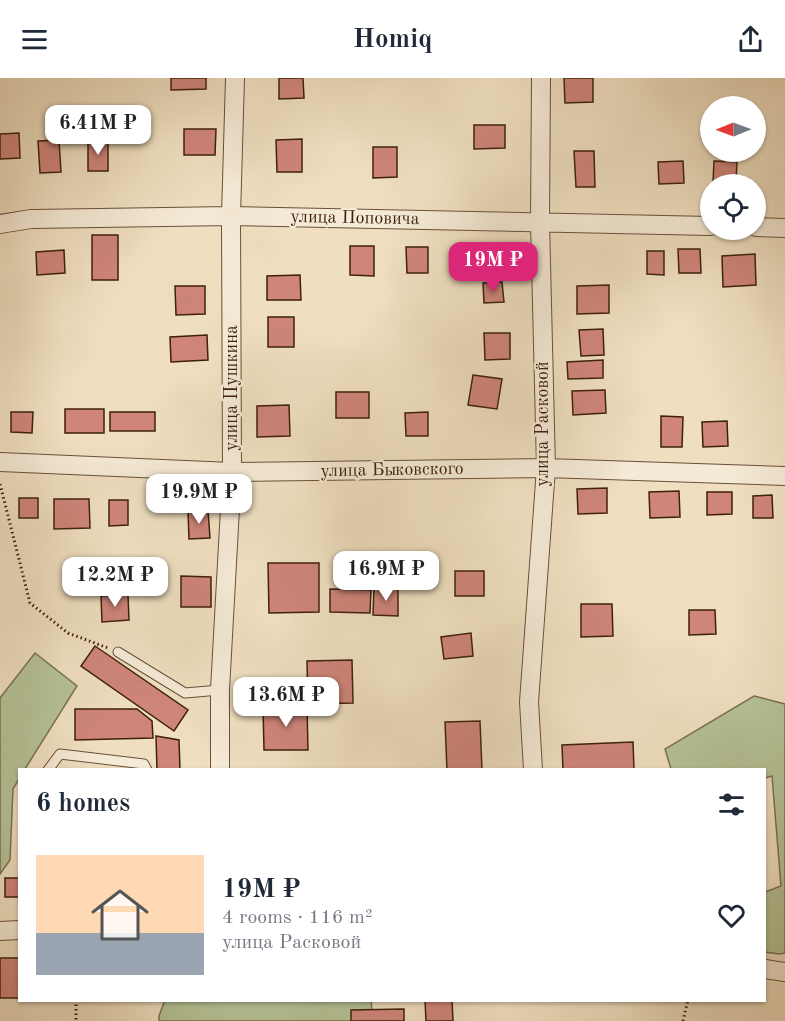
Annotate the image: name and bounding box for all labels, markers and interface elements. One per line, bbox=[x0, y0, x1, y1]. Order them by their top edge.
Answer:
icon: menu bbox=[18, 23, 51, 56]
icon: share bbox=[734, 23, 767, 56]
text: Homiq bbox=[353, 26, 432, 53]
north arrow bbox=[700, 96, 766, 162]
map controls bbox=[700, 96, 766, 240]
pin: 6.41M ₽ bbox=[43, 105, 153, 156]
text: 6.41M ₽ bbox=[59, 114, 137, 134]
button: locate bbox=[700, 174, 766, 240]
street label: улица Поповича bbox=[290, 208, 420, 228]
pin: 19M ₽ bbox=[451, 242, 535, 293]
text: 19M ₽ bbox=[463, 251, 523, 271]
street label: улица Пушкина bbox=[223, 325, 241, 451]
street label: улица Расковой bbox=[534, 361, 552, 487]
street label: улица Быковского bbox=[320, 460, 464, 480]
pin: 19.9M ₽ bbox=[144, 474, 254, 525]
text: 19.9M ₽ bbox=[160, 483, 238, 503]
pin: 16.9M ₽ bbox=[331, 551, 441, 602]
pin: 12.2M ₽ bbox=[60, 557, 170, 608]
text: 16.9M ₽ bbox=[347, 560, 425, 580]
text: 12.2M ₽ bbox=[76, 566, 154, 586]
pin: 13.6M ₽ bbox=[231, 677, 341, 728]
text: 13.6M ₽ bbox=[247, 686, 325, 706]
icon: filters bbox=[715, 788, 748, 821]
text: 6 homes bbox=[36, 791, 130, 817]
text: 19M ₽ bbox=[222, 877, 301, 903]
icon: home bbox=[84, 879, 156, 951]
icon: heart bbox=[715, 899, 748, 932]
text: 4 rooms · 116 m² bbox=[222, 908, 372, 928]
text: улица Расковой bbox=[222, 933, 361, 953]

